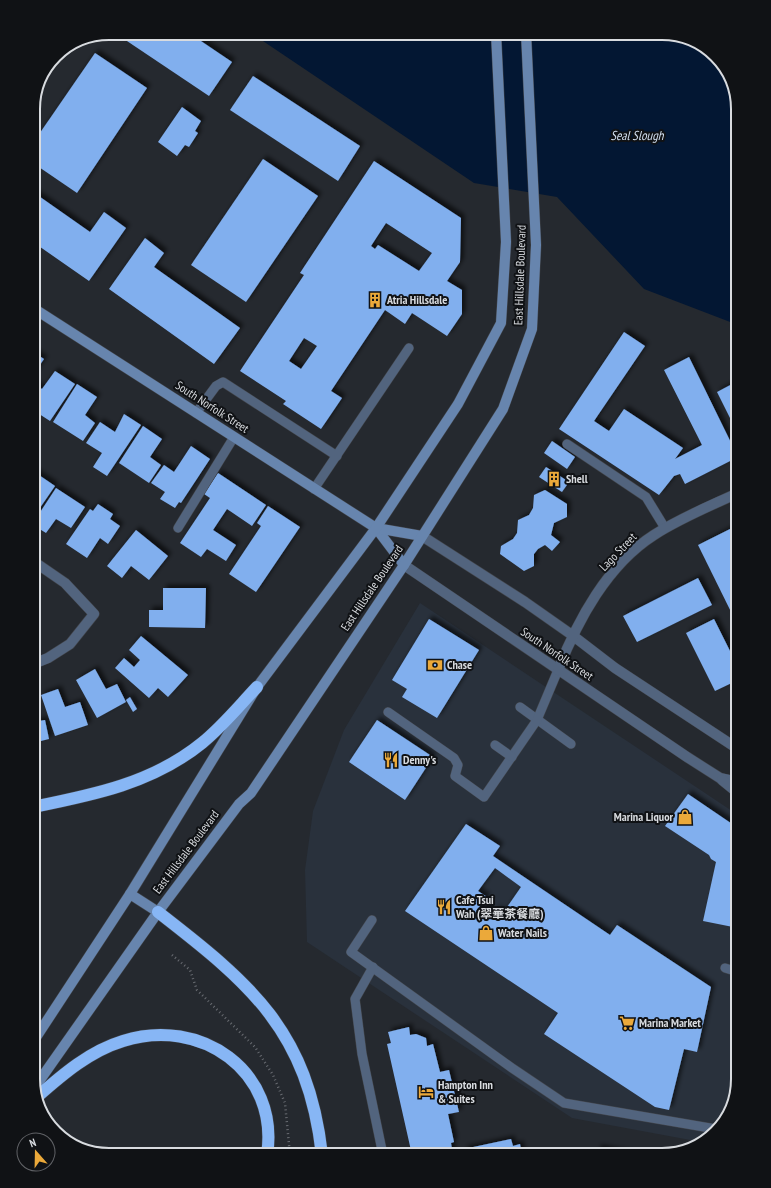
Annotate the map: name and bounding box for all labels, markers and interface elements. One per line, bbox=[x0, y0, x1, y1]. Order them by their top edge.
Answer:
water label: Seal Slough bbox=[610, 127, 665, 144]
street label: East Hillsdale Boulevard bbox=[510, 225, 529, 325]
building icon: Atria Hillsdale bbox=[366, 291, 384, 309]
place label: Atria Hillsdale bbox=[386, 292, 447, 307]
street label: South Norfolk Street bbox=[173, 377, 252, 436]
building icon: Shell bbox=[545, 470, 563, 488]
place label: Shell bbox=[566, 471, 588, 486]
street label: Lago Street bbox=[596, 529, 640, 574]
street label: East Hillsdale Boulevard bbox=[337, 542, 406, 634]
street label: South Norfolk Street bbox=[518, 624, 597, 684]
bank icon: Chase bbox=[426, 656, 444, 674]
place label: Chase bbox=[447, 657, 472, 672]
restaurant icon: Denny's bbox=[382, 751, 400, 769]
place label: Denny's bbox=[403, 752, 436, 767]
street label: East Hillsdale Boulevard bbox=[149, 807, 222, 896]
shop icon: Marina Liquor bbox=[676, 808, 694, 826]
place label: Marina Liquor bbox=[614, 809, 673, 824]
place label: Cafe Tsui Wah (翠華茶餐廳) bbox=[455, 892, 544, 921]
restaurant icon: Cafe Tsui Wah (翠華茶餐廳) bbox=[435, 898, 453, 916]
shop icon: Water Nails bbox=[477, 924, 495, 942]
place label: Water Nails bbox=[497, 925, 547, 940]
supermarket icon: Marina Market bbox=[618, 1014, 636, 1032]
place label: Marina Market bbox=[639, 1015, 701, 1030]
place label: Hampton Inn & Suites bbox=[438, 1077, 493, 1106]
hotel icon: Hampton Inn & Suites bbox=[417, 1083, 435, 1101]
north arrow bbox=[16, 1132, 56, 1172]
text: N bbox=[27, 1135, 38, 1150]

